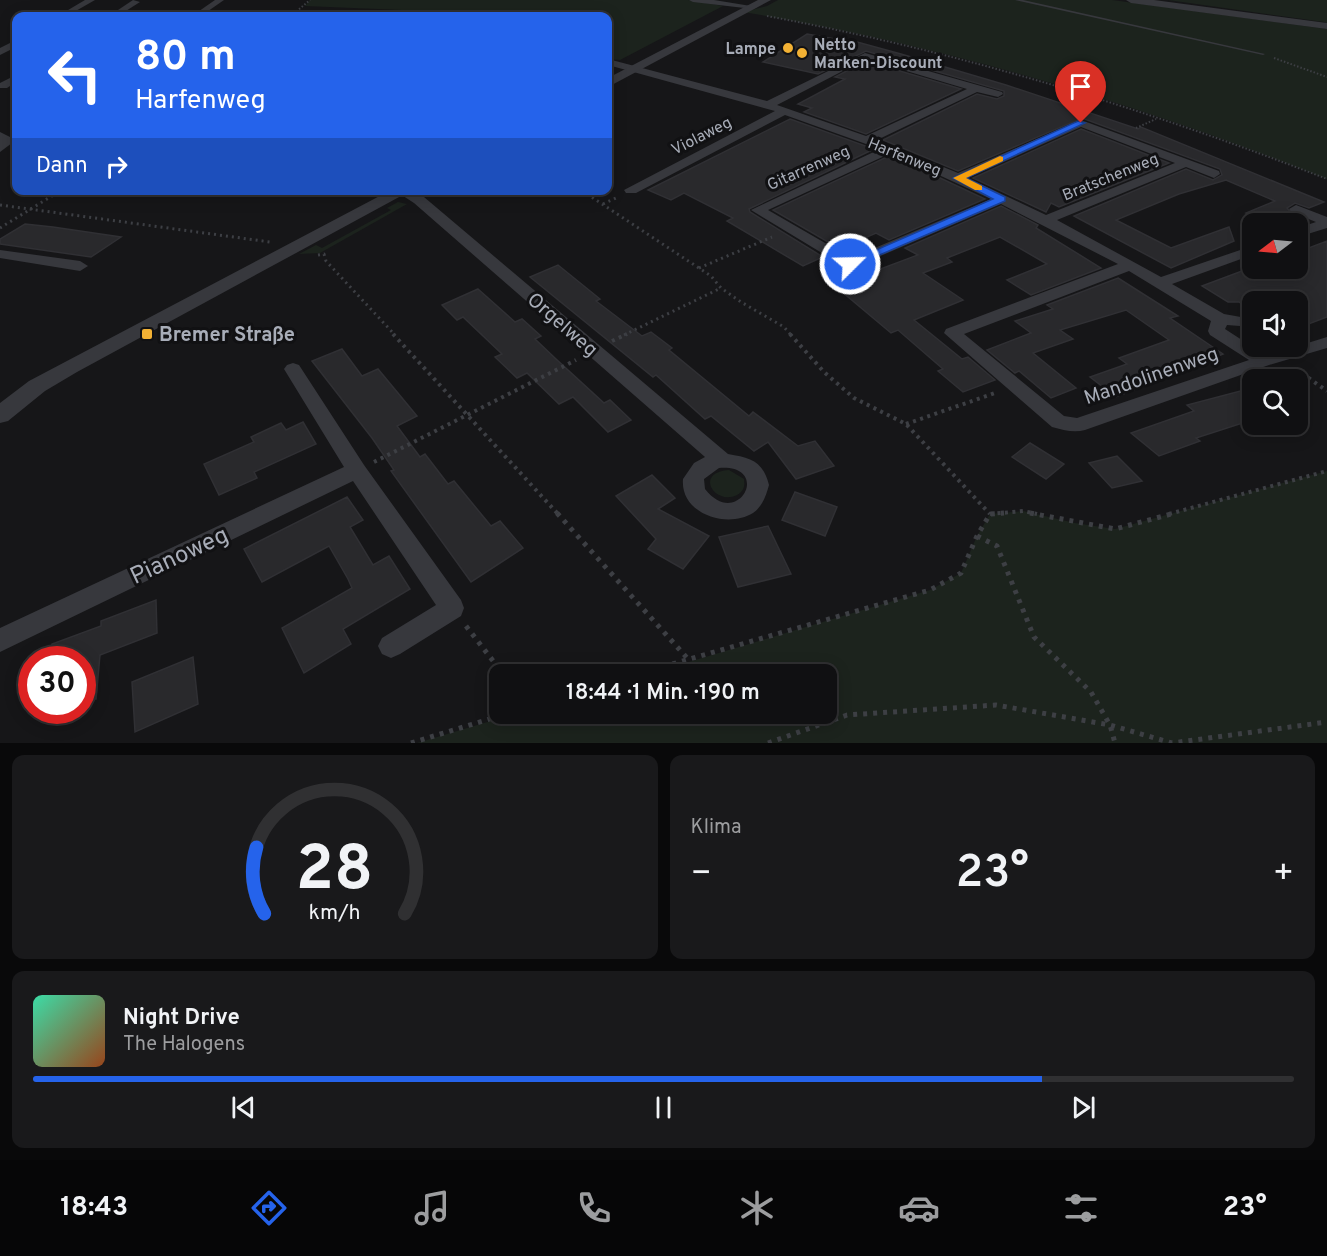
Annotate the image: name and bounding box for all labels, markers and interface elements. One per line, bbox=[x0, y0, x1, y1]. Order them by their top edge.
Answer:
text: 80 m bbox=[135, 32, 236, 85]
icon: left bbox=[36, 36, 114, 114]
place label: Netto Marken-Discount bbox=[814, 36, 942, 74]
place label: Lampe bbox=[726, 40, 776, 60]
marker: Lampe bbox=[781, 41, 795, 55]
marker: Netto Marken-Discount bbox=[795, 46, 809, 60]
pin bbox=[1055, 61, 1106, 123]
icon: arrive bbox=[1064, 70, 1097, 103]
text: Harfenweg bbox=[135, 84, 266, 118]
street label: Violaweg bbox=[668, 113, 735, 160]
street label: Harfenweg bbox=[865, 134, 944, 182]
street label: Gitarrenweg bbox=[764, 142, 853, 196]
street label: Bratschenweg bbox=[1060, 149, 1162, 206]
icon: right bbox=[100, 150, 133, 183]
text: Dann bbox=[36, 153, 88, 180]
north arrow bbox=[1242, 213, 1308, 279]
map controls bbox=[1242, 213, 1308, 435]
position arrow bbox=[818, 232, 882, 296]
street label: Orgelweg bbox=[521, 288, 603, 363]
button: sound bbox=[1242, 291, 1308, 357]
place label: Bremer Straße bbox=[159, 323, 295, 349]
marker: Bremer Straße bbox=[140, 327, 154, 341]
street label: Mandolinenweg bbox=[1081, 342, 1222, 412]
button: search bbox=[1242, 369, 1308, 435]
street label: Pianoweg bbox=[126, 521, 234, 593]
speed limit sign: 30 bbox=[18, 646, 96, 724]
text: 18:44 · 1 Min. · 190 m bbox=[566, 680, 760, 707]
text: Klima bbox=[691, 815, 742, 841]
text: 28 bbox=[296, 833, 373, 912]
text: 23° bbox=[956, 846, 1029, 903]
text: − bbox=[691, 854, 712, 896]
text: + bbox=[1273, 854, 1294, 896]
text: km/h bbox=[309, 900, 361, 927]
text: Night Drive bbox=[123, 1005, 240, 1032]
text: The Halogens bbox=[123, 1032, 245, 1058]
icon: previous bbox=[227, 1091, 260, 1124]
icon: pause bbox=[647, 1091, 680, 1124]
icon: next bbox=[1067, 1091, 1100, 1124]
icon: directions bbox=[248, 1187, 290, 1229]
icon: music bbox=[411, 1187, 453, 1229]
icon: phone bbox=[573, 1187, 615, 1229]
icon: climate bbox=[736, 1187, 778, 1229]
icon: car bbox=[898, 1187, 940, 1229]
icon: filters bbox=[1060, 1187, 1102, 1229]
text: 18:43 bbox=[60, 1191, 128, 1225]
text: 23° bbox=[1223, 1191, 1267, 1225]

